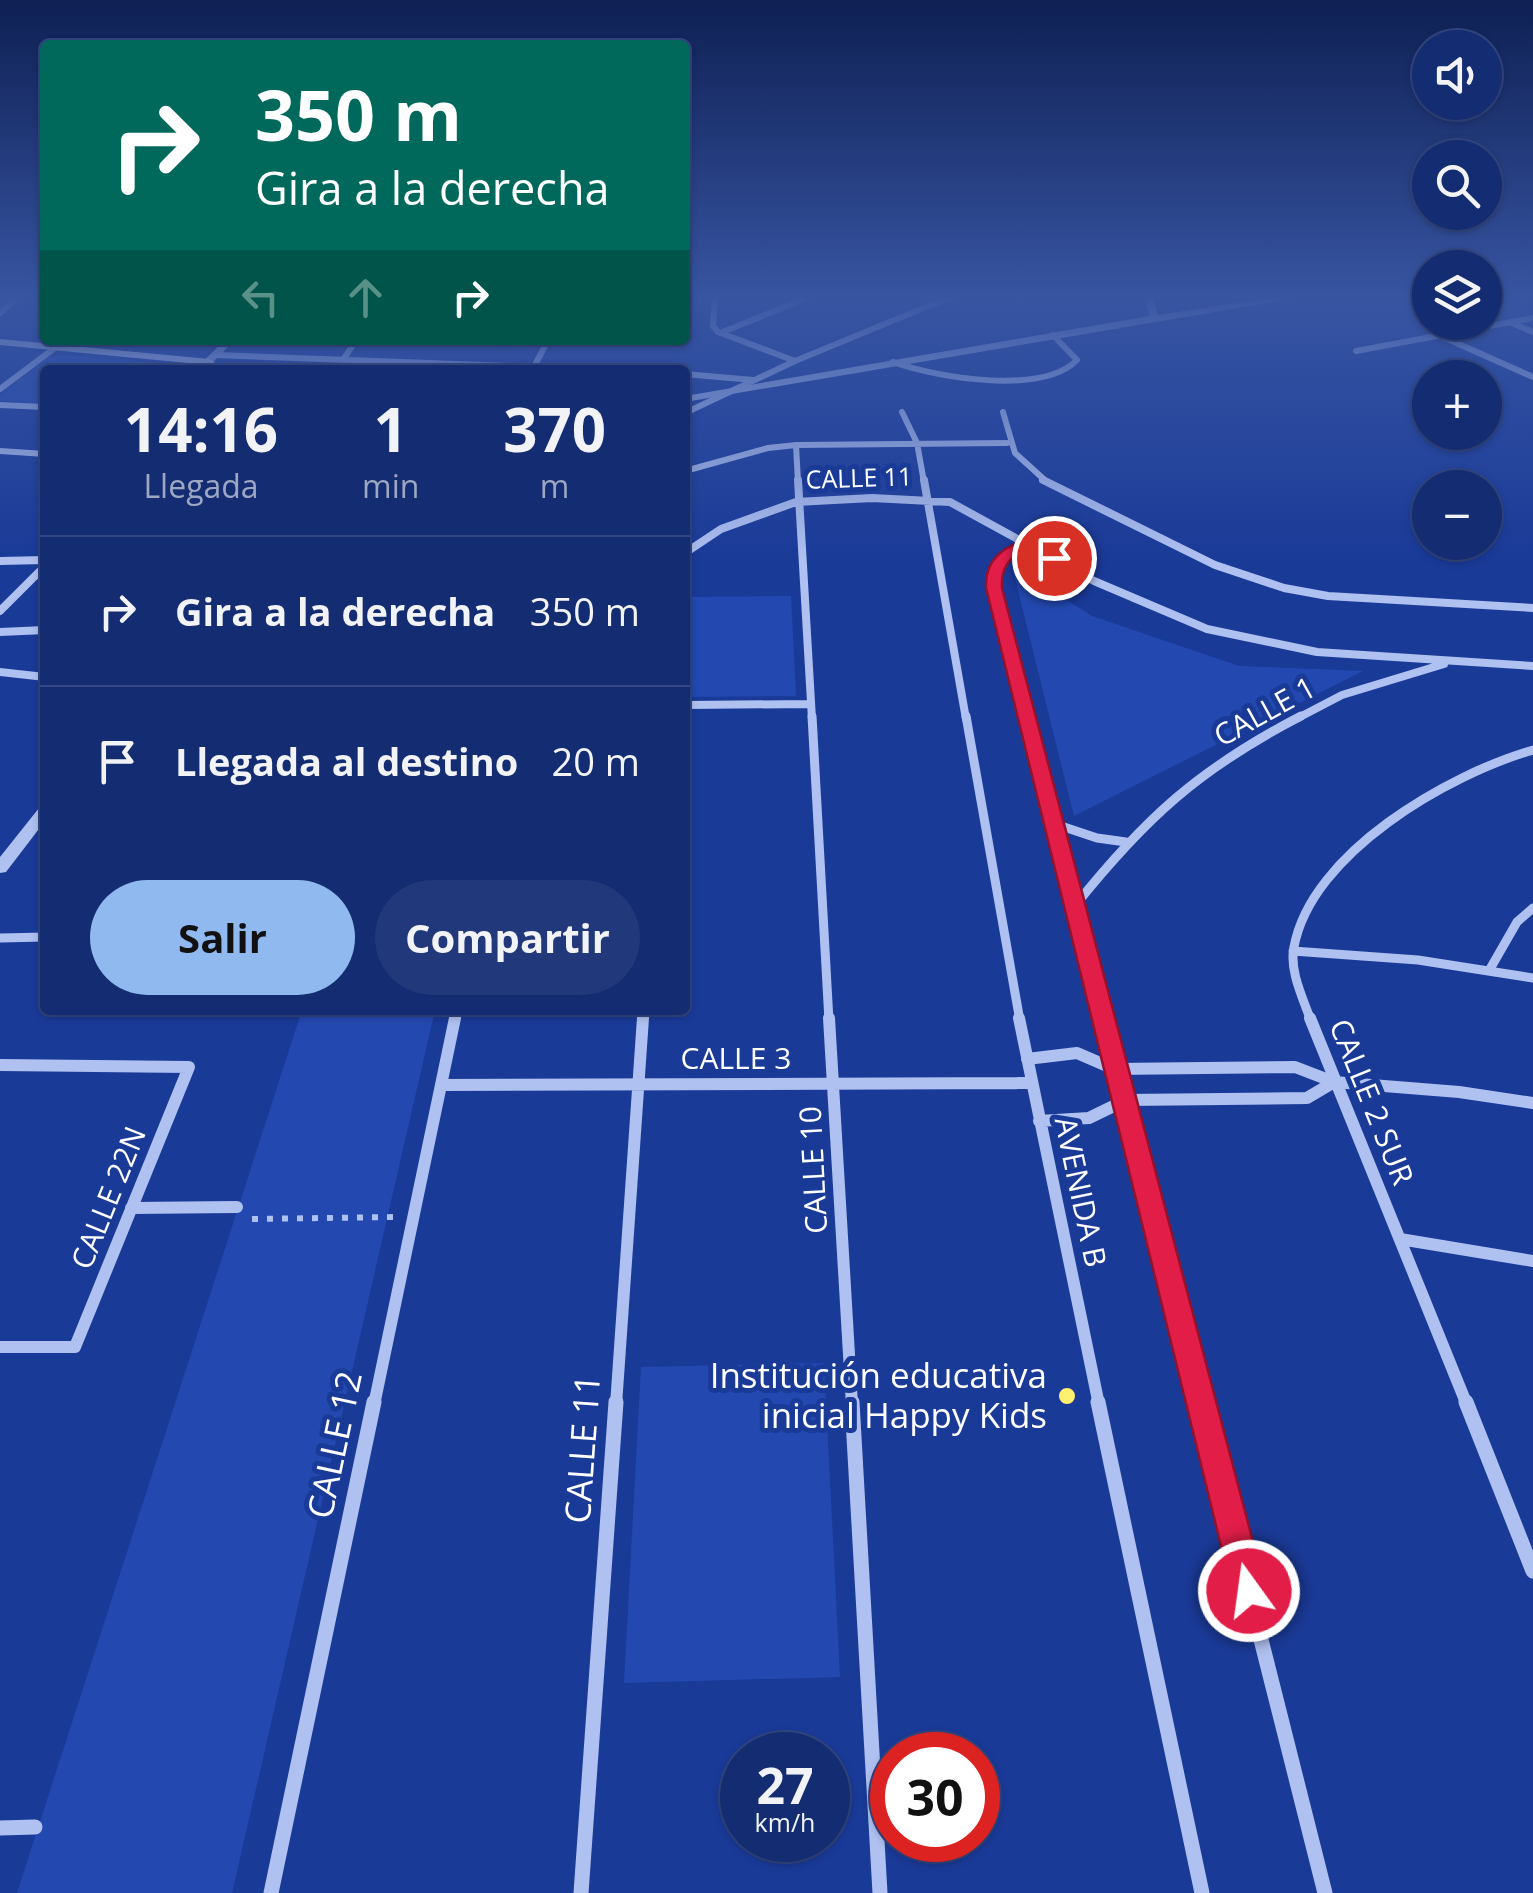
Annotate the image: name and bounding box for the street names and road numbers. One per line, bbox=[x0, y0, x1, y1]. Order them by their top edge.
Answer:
street label: CALLE 11 bbox=[805, 458, 913, 496]
street label: CALLE 1 bbox=[1206, 666, 1323, 755]
street label: CALLE 2 SUR bbox=[1321, 1012, 1424, 1191]
street label: CALLE 3 bbox=[681, 1037, 791, 1078]
street label: CALLE 10 bbox=[789, 1105, 836, 1235]
street label: AVENIDA B bbox=[1046, 1113, 1117, 1270]
street label: CALLE 22N bbox=[60, 1120, 155, 1275]
street label: CALLE 12 bbox=[295, 1367, 372, 1523]
street label: CALLE 11 bbox=[553, 1373, 610, 1525]

